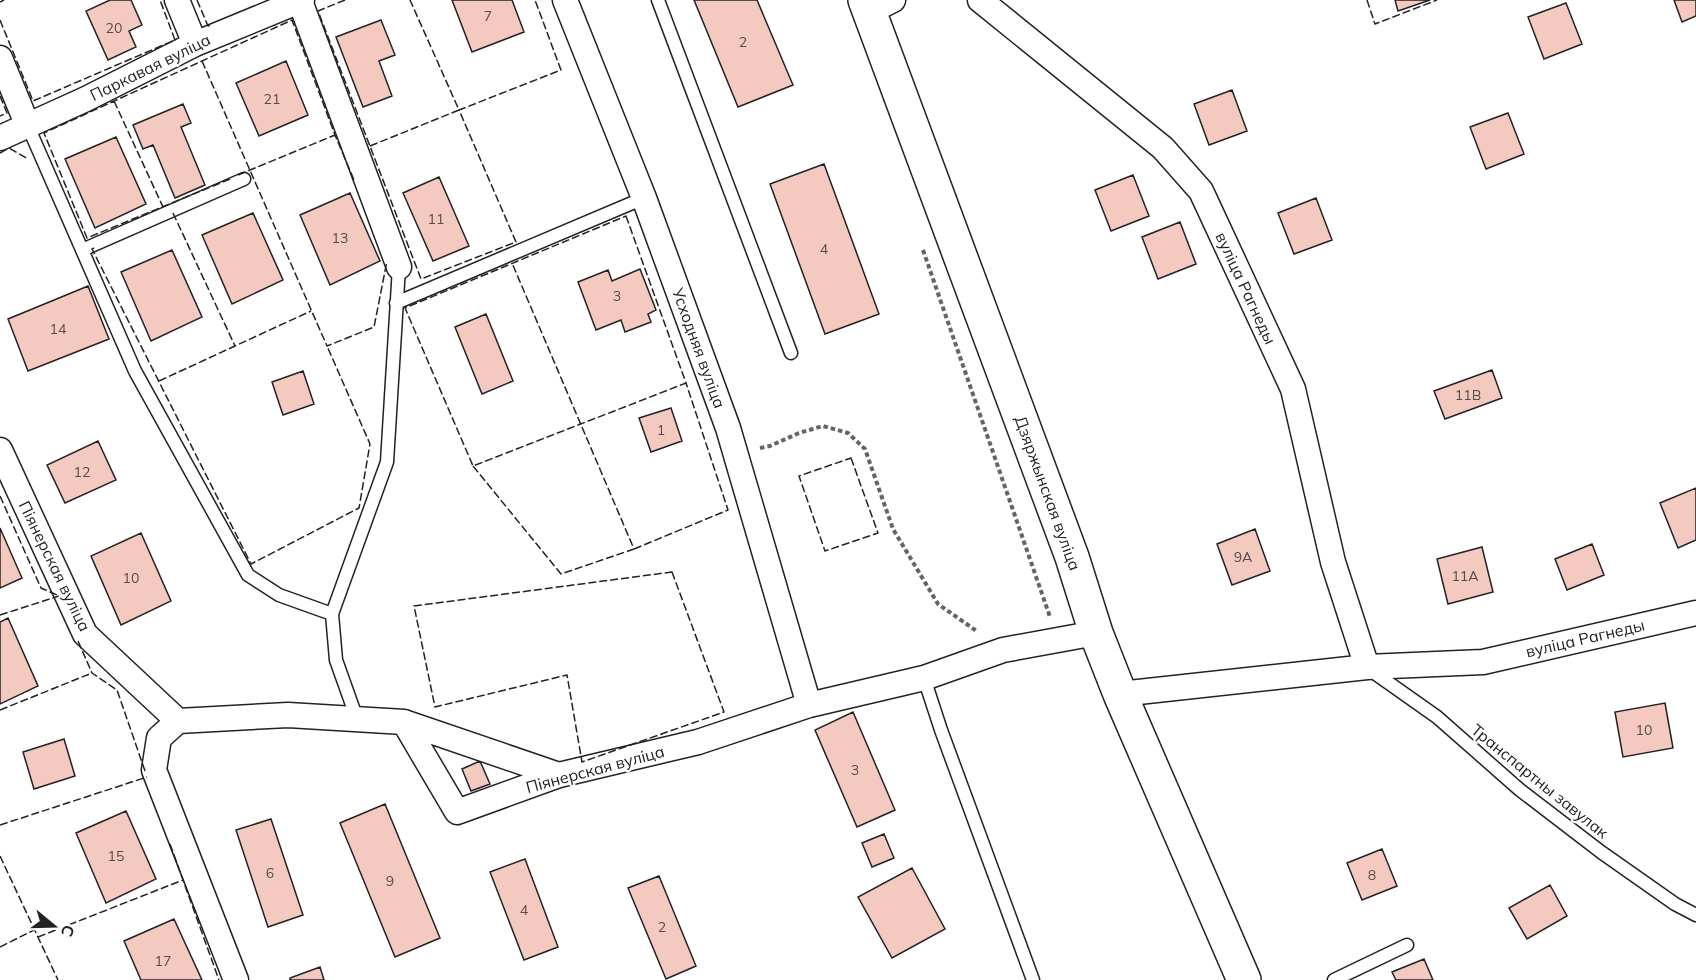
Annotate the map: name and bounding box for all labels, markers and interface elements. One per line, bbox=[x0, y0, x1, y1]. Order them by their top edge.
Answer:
house number: 7 bbox=[484, 7, 492, 25]
house number: 20 bbox=[106, 19, 122, 37]
street label: Паркавая вуліца bbox=[86, 29, 214, 105]
house number: 2 bbox=[739, 33, 747, 51]
house number: 21 bbox=[264, 90, 280, 108]
house number: 11 bbox=[428, 210, 444, 228]
house number: 13 bbox=[332, 229, 348, 247]
street label: вуліца Рагнеды bbox=[1211, 229, 1281, 347]
house number: 4 bbox=[820, 240, 829, 258]
street label: Усходняя вуліца bbox=[668, 284, 730, 411]
house number: 3 bbox=[613, 287, 621, 305]
house number: 14 bbox=[50, 320, 67, 338]
house number: 11В bbox=[1455, 386, 1481, 404]
street label: Дзяржынская вуліца bbox=[1011, 413, 1085, 573]
house number: 1 bbox=[657, 421, 665, 439]
house number: 12 bbox=[74, 463, 90, 481]
street label: Піянерская вуліца bbox=[15, 498, 95, 634]
house number: 9А bbox=[1234, 548, 1253, 566]
house number: 11А bbox=[1451, 567, 1479, 585]
house number: 10 bbox=[123, 569, 139, 587]
street label: вуліца Рагнеды bbox=[1524, 615, 1646, 661]
street label: Транспартны завулак bbox=[1468, 720, 1613, 843]
house number: 10 bbox=[1636, 721, 1652, 739]
street label: Піянерская вуліца bbox=[524, 741, 666, 797]
house number: 3 bbox=[851, 761, 859, 779]
house number: 15 bbox=[108, 847, 124, 865]
house number: 6 bbox=[266, 864, 274, 882]
house number: 8 bbox=[1368, 866, 1376, 884]
house number: 9 bbox=[386, 872, 394, 890]
north arrow bbox=[24, 896, 84, 956]
house number: 4 bbox=[520, 901, 529, 919]
house number: 2 bbox=[658, 918, 666, 936]
text: С bbox=[57, 922, 79, 939]
house number: 17 bbox=[155, 952, 171, 970]

